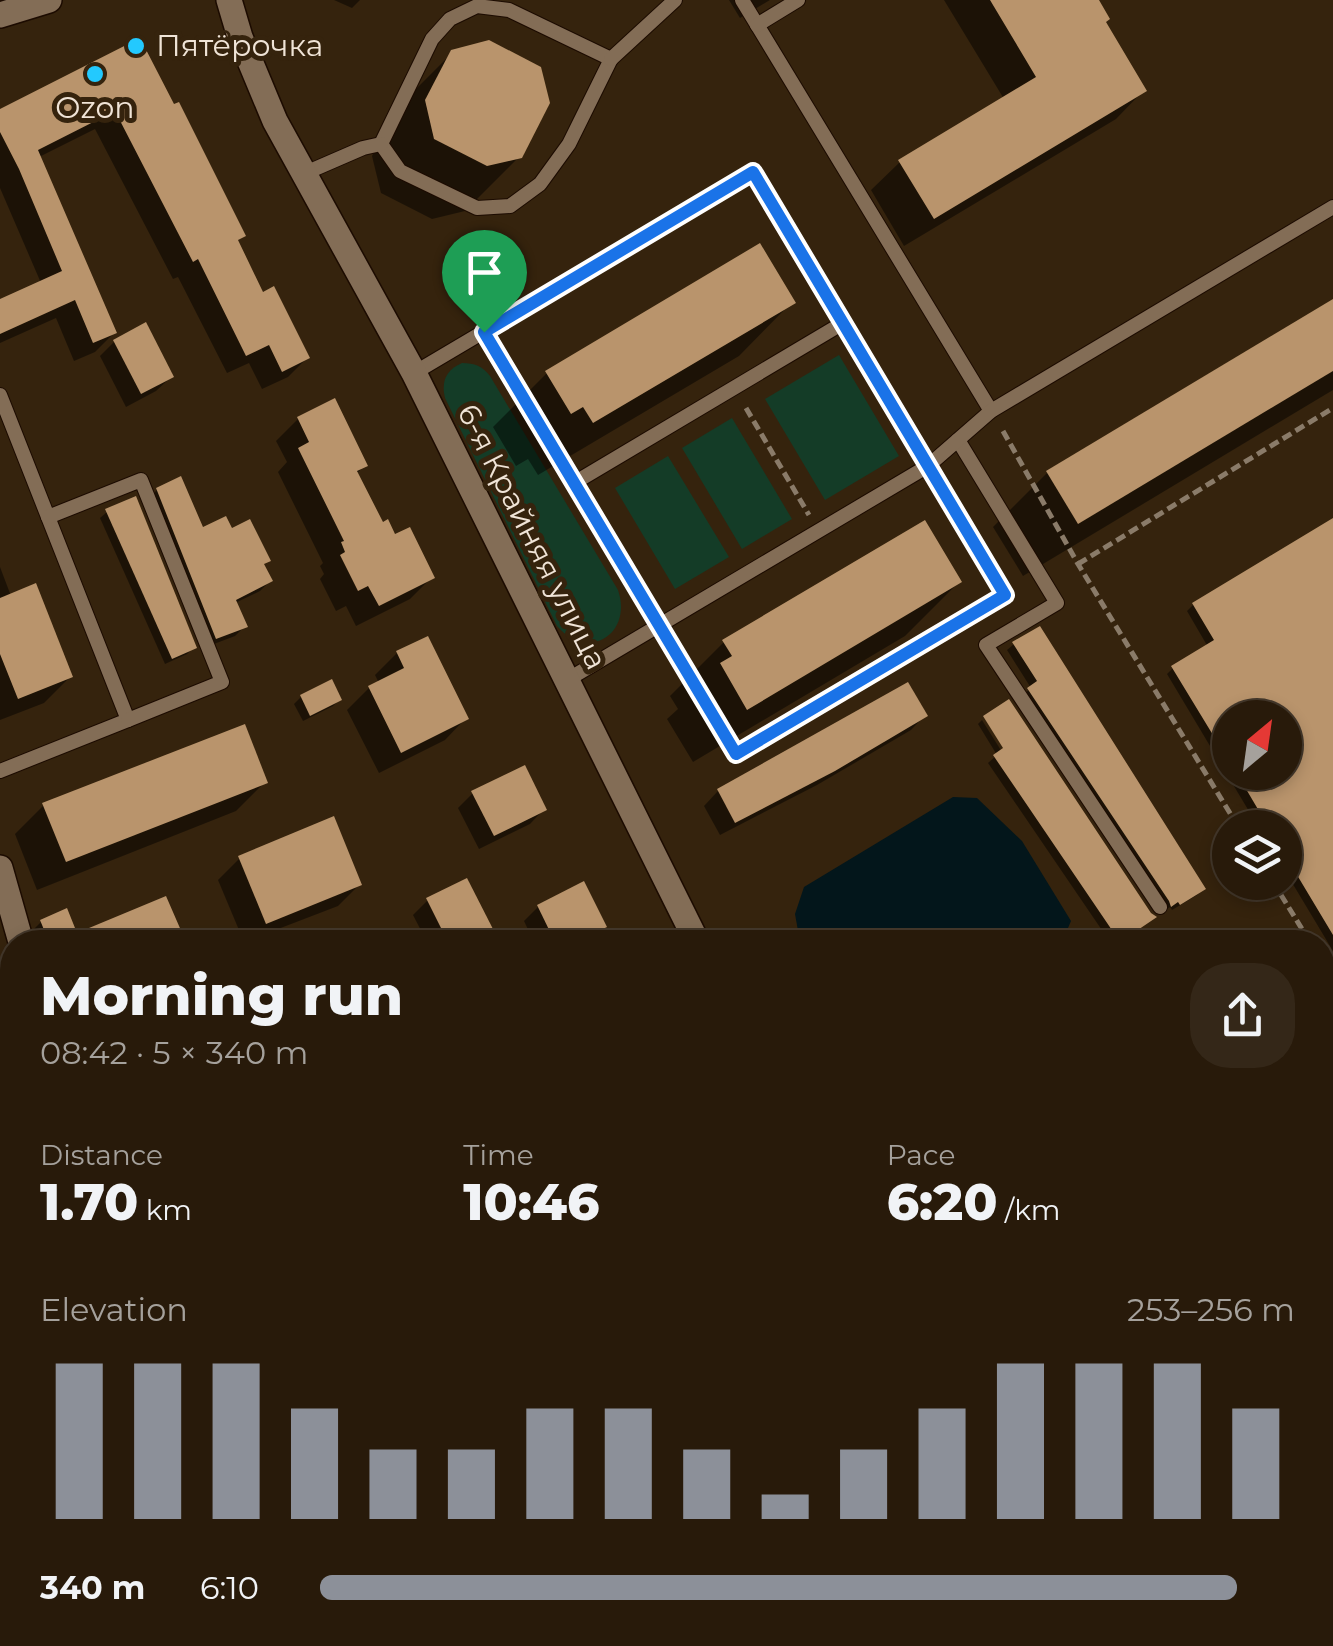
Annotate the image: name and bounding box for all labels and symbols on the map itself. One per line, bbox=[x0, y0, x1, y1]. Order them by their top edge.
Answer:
place label: Пятёрочка bbox=[156, 27, 323, 64]
marker: Пятёрочка bbox=[125, 35, 147, 57]
marker: Ozon bbox=[84, 63, 106, 85]
place label: Ozon bbox=[55, 89, 135, 126]
pin bbox=[442, 230, 527, 333]
street label: 6-я Крайняя улица bbox=[450, 398, 615, 676]
north arrow bbox=[1212, 700, 1302, 790]

